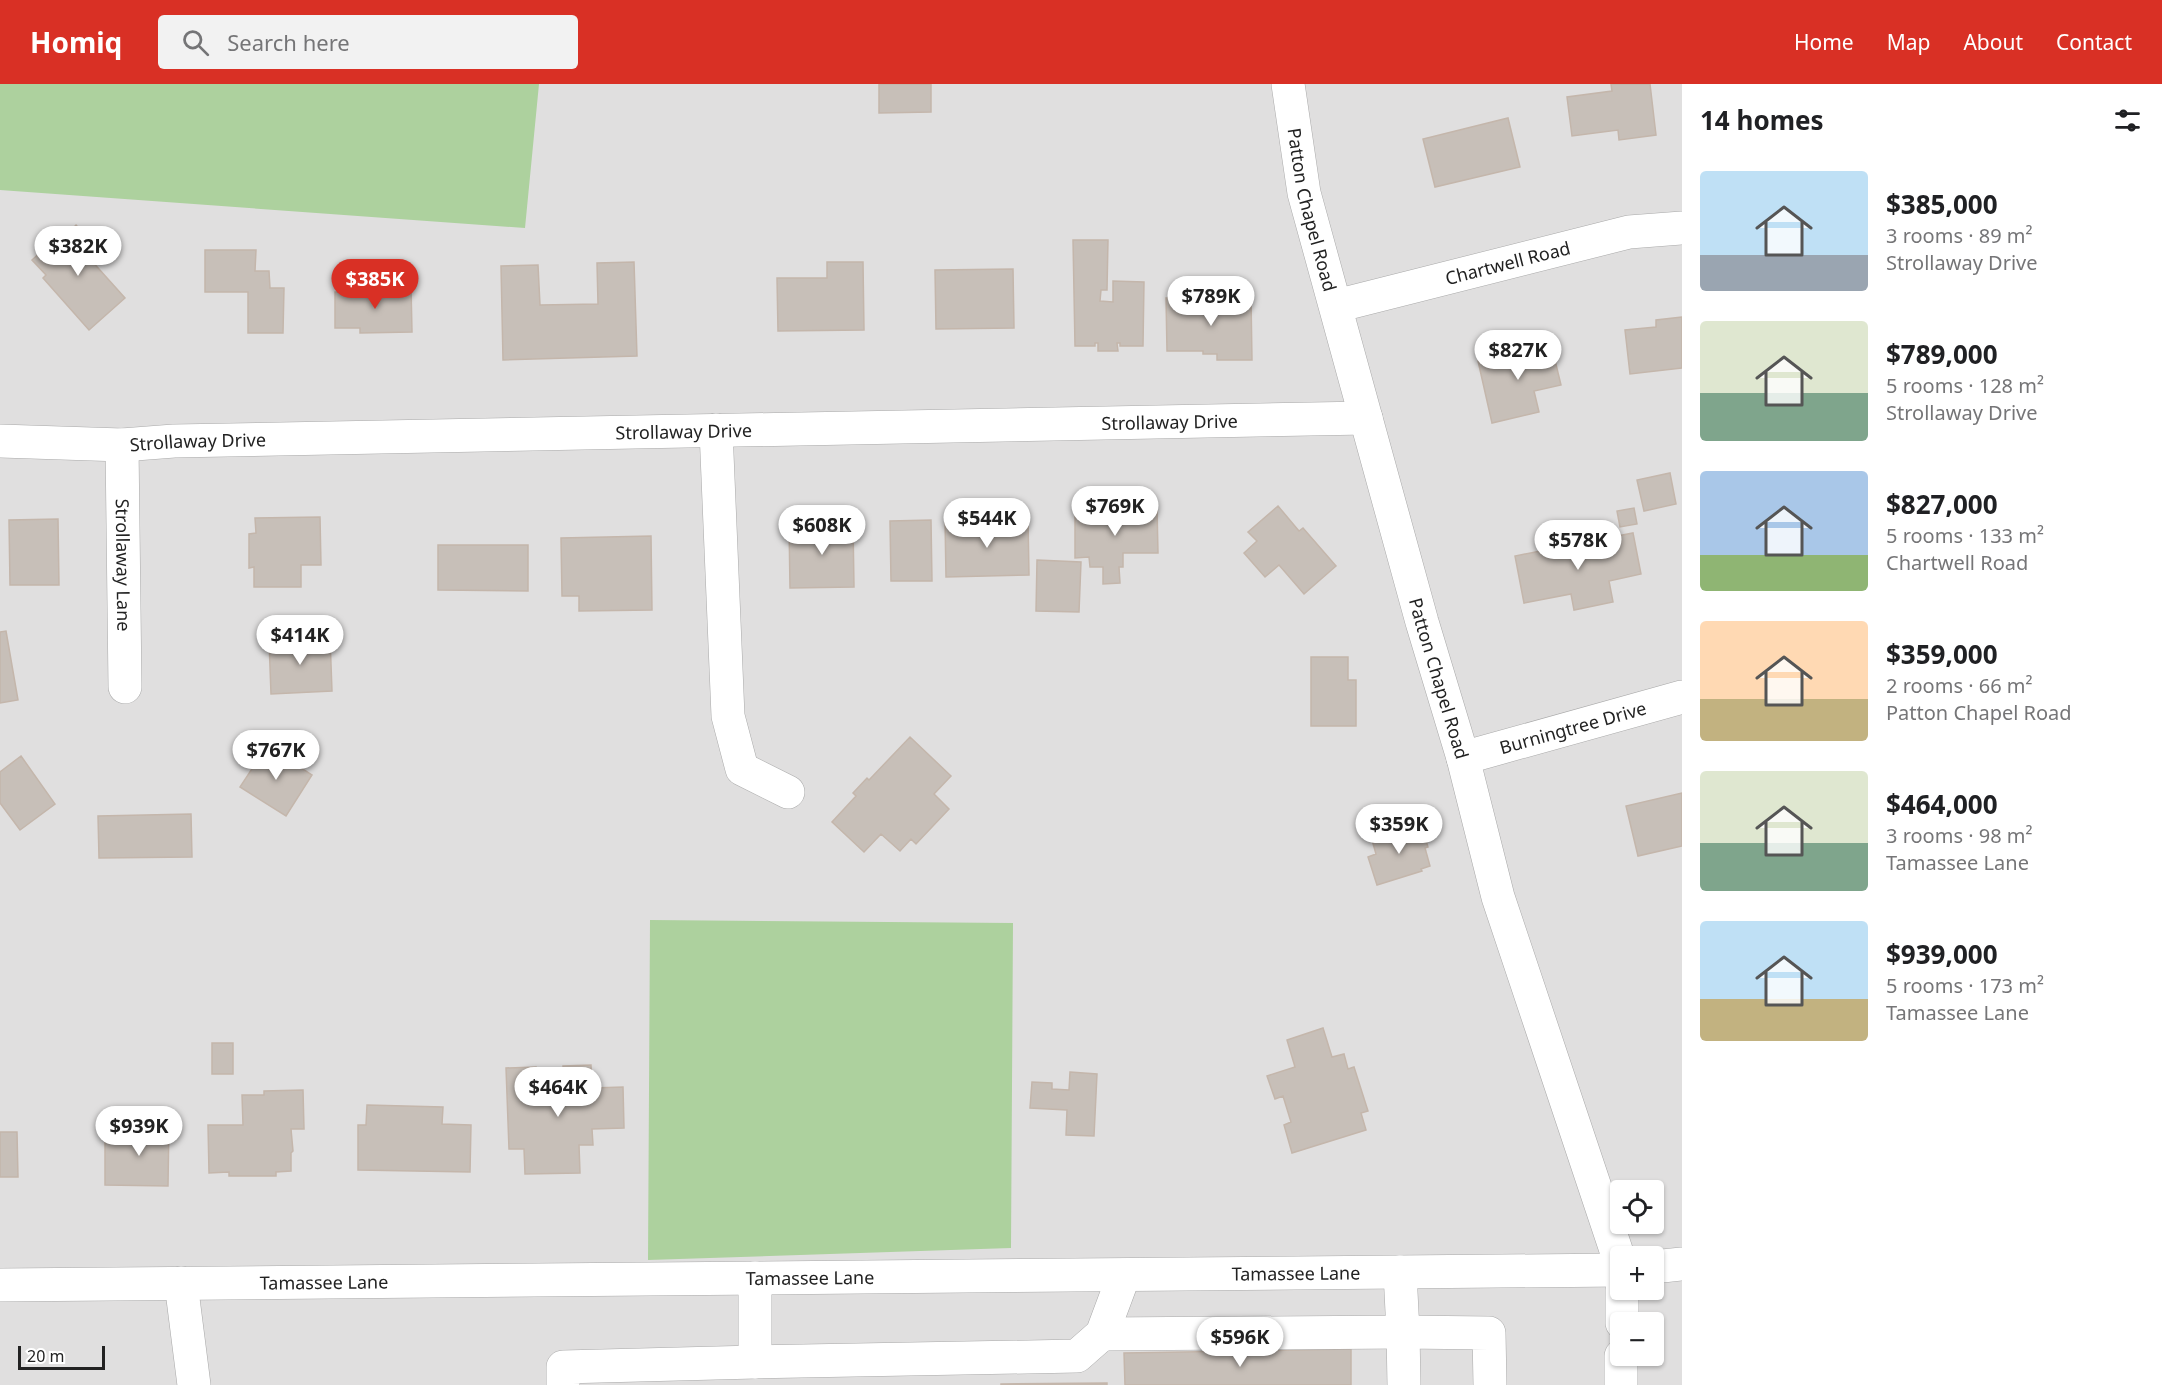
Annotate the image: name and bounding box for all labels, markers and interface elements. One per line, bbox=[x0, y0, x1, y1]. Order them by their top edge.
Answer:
search box bbox=[158, 15, 578, 69]
text: Homiq bbox=[30, 23, 122, 61]
icon: search bbox=[179, 26, 212, 59]
text: Search here bbox=[227, 27, 350, 57]
text: Home bbox=[1794, 28, 1854, 56]
text: Map bbox=[1887, 28, 1930, 56]
text: About bbox=[1963, 28, 2023, 56]
text: Contact bbox=[2056, 28, 2132, 56]
text: 14 homes bbox=[1700, 102, 1824, 138]
icon: filters bbox=[2111, 104, 2144, 137]
street label: Patton Chapel Road bbox=[1283, 126, 1342, 294]
text: $385,000 bbox=[1886, 186, 1998, 222]
icon: home bbox=[1748, 195, 1820, 267]
text: 3 rooms · 89 m² bbox=[1886, 222, 2033, 249]
pin: $382K bbox=[36, 226, 120, 277]
text: $382K bbox=[48, 232, 108, 259]
street label: Chartwell Road bbox=[1443, 235, 1573, 290]
text: Strollaway Drive bbox=[1886, 249, 2038, 276]
pin: $385K bbox=[333, 259, 417, 310]
text: $385K bbox=[345, 265, 405, 292]
pin: $789K bbox=[1169, 276, 1253, 327]
text: $789K bbox=[1181, 282, 1241, 309]
pin: $827K bbox=[1476, 330, 1560, 381]
text: $827K bbox=[1488, 336, 1548, 363]
text: $789,000 bbox=[1886, 336, 1998, 372]
icon: home bbox=[1748, 345, 1820, 417]
text: 5 rooms · 128 m² bbox=[1886, 372, 2044, 399]
text: Strollaway Drive bbox=[1886, 399, 2038, 426]
street label: Strollaway Drive bbox=[1101, 408, 1238, 435]
street label: Strollaway Drive bbox=[615, 418, 752, 444]
street label: Strollaway Drive bbox=[129, 427, 266, 456]
pin: $769K bbox=[1073, 486, 1157, 537]
text: $827,000 bbox=[1886, 486, 1998, 522]
text: $769K bbox=[1085, 492, 1145, 519]
icon: home bbox=[1748, 495, 1820, 567]
street label: Strollaway Lane bbox=[111, 498, 136, 632]
pin: $544K bbox=[945, 498, 1029, 549]
text: $544K bbox=[957, 504, 1017, 531]
pin: $608K bbox=[780, 505, 864, 556]
text: $608K bbox=[792, 511, 852, 538]
pin: $578K bbox=[1536, 520, 1620, 571]
text: 5 rooms · 133 m² bbox=[1886, 522, 2044, 549]
text: $578K bbox=[1548, 526, 1608, 553]
text: Chartwell Road bbox=[1886, 549, 2028, 576]
street label: Patton Chapel Road bbox=[1404, 595, 1475, 762]
pin: $414K bbox=[258, 615, 342, 666]
text: $414K bbox=[270, 621, 330, 648]
text: $359,000 bbox=[1886, 636, 1998, 672]
icon: home bbox=[1748, 645, 1820, 717]
text: 2 rooms · 66 m² bbox=[1886, 672, 2033, 699]
street label: Burningtree Drive bbox=[1497, 696, 1649, 759]
text: Patton Chapel Road bbox=[1886, 699, 2072, 726]
pin: $767K bbox=[234, 730, 318, 781]
text: $767K bbox=[246, 736, 306, 763]
text: $464,000 bbox=[1886, 786, 1998, 822]
icon: home bbox=[1748, 795, 1820, 867]
pin: $359K bbox=[1357, 804, 1441, 855]
text: $359K bbox=[1369, 810, 1429, 837]
text: 3 rooms · 98 m² bbox=[1886, 822, 2033, 849]
text: Tamassee Lane bbox=[1886, 849, 2029, 876]
text: $939,000 bbox=[1886, 936, 1998, 972]
icon: home bbox=[1748, 945, 1820, 1017]
text: 5 rooms · 173 m² bbox=[1886, 972, 2044, 999]
text: Tamassee Lane bbox=[1886, 999, 2029, 1026]
pin: $464K bbox=[516, 1067, 600, 1118]
text: $464K bbox=[528, 1073, 588, 1100]
pin: $939K bbox=[97, 1106, 181, 1157]
text: $939K bbox=[109, 1112, 169, 1139]
map controls bbox=[1610, 1180, 1664, 1366]
button: locate bbox=[1610, 1180, 1664, 1234]
button: + bbox=[1610, 1246, 1664, 1300]
street label: Tamassee Lane bbox=[1231, 1260, 1360, 1286]
street label: Tamassee Lane bbox=[745, 1265, 874, 1290]
street label: Tamassee Lane bbox=[260, 1269, 388, 1295]
button: − bbox=[1610, 1312, 1664, 1366]
pin: $596K bbox=[1198, 1317, 1282, 1368]
text: $596K bbox=[1210, 1323, 1270, 1350]
scale bar bbox=[18, 1343, 105, 1370]
text: 20 m bbox=[27, 1345, 64, 1367]

